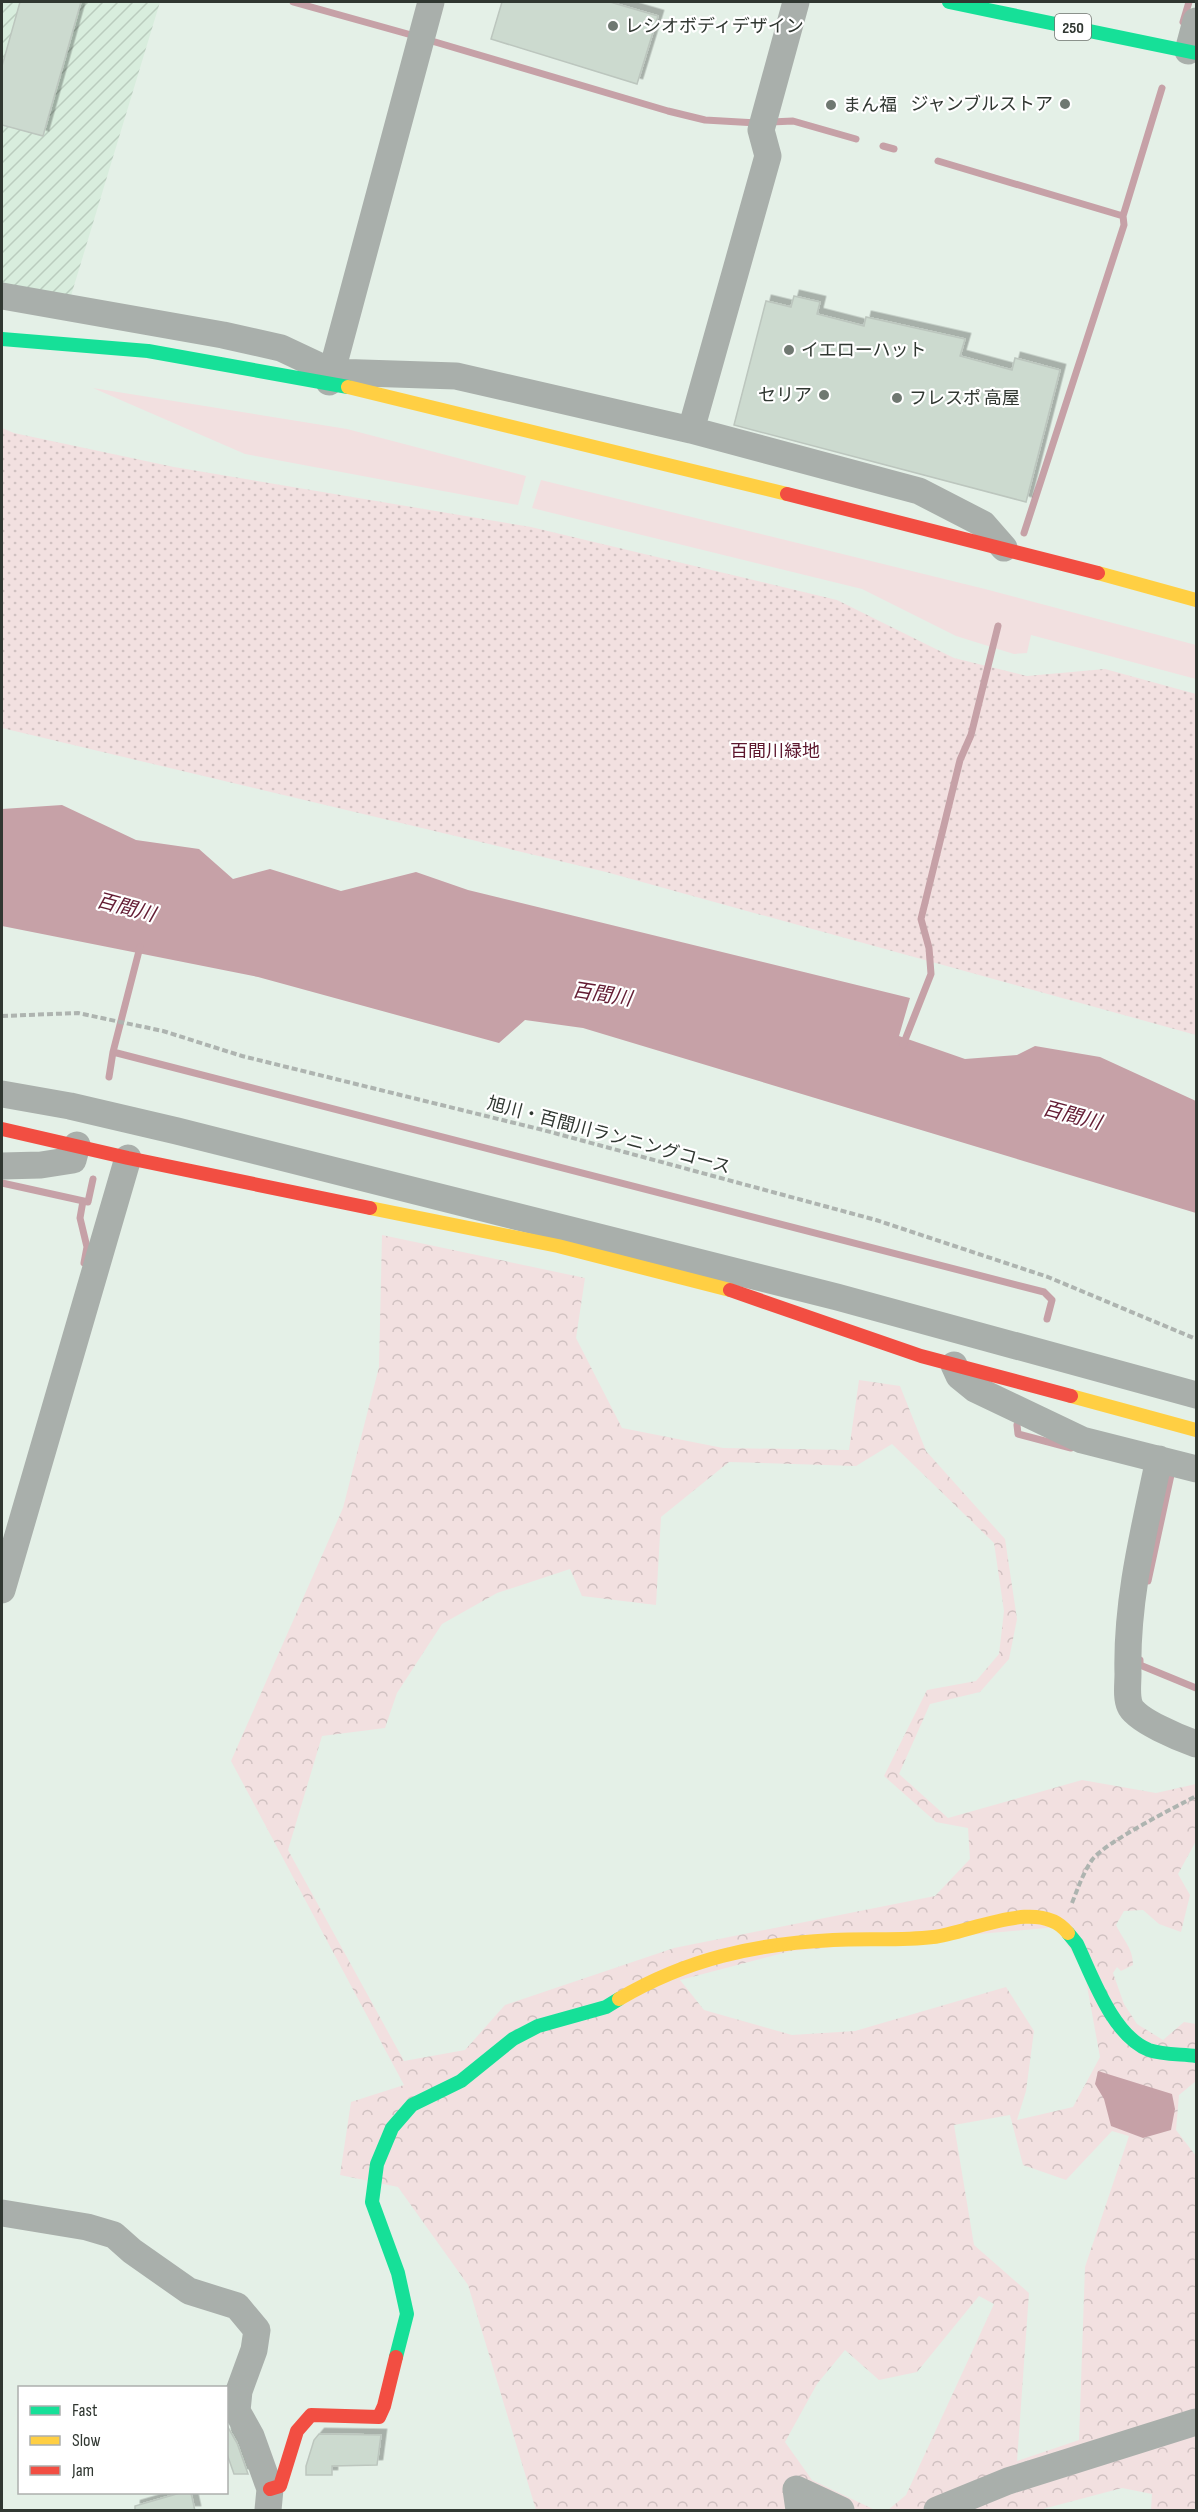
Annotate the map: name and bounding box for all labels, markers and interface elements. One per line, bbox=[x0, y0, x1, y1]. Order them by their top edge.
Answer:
road number: 250 bbox=[1055, 14, 1091, 40]
place label: レシオボディデザイン bbox=[625, 16, 804, 37]
marker: レシオボディデザイン bbox=[606, 19, 620, 33]
place label: ジャンブルストア bbox=[910, 94, 1053, 115]
place label: まん福 bbox=[843, 95, 897, 116]
marker: ジャンブルストア bbox=[1058, 97, 1072, 111]
marker: まん福 bbox=[824, 98, 838, 112]
place label: イエローハット bbox=[801, 340, 926, 361]
marker: イエローハット bbox=[782, 343, 796, 357]
place label: セリア bbox=[758, 385, 812, 406]
marker: セリア bbox=[817, 388, 831, 402]
place label: フレスポ 高屋 bbox=[909, 388, 1020, 409]
marker: フレスポ 高屋 bbox=[890, 391, 904, 405]
park label: 百間川緑地 bbox=[730, 741, 820, 762]
water label: 百間川 bbox=[94, 889, 160, 928]
water label: 百間川 bbox=[570, 978, 635, 1012]
street label: 旭川・百間川ランニングコース bbox=[485, 1093, 733, 1178]
water label: 百間川 bbox=[1040, 1097, 1106, 1136]
legend bbox=[18, 2386, 228, 2494]
text: Fast bbox=[72, 2400, 98, 2421]
text: Slow bbox=[72, 2430, 101, 2451]
text: Jam bbox=[71, 2460, 94, 2481]

